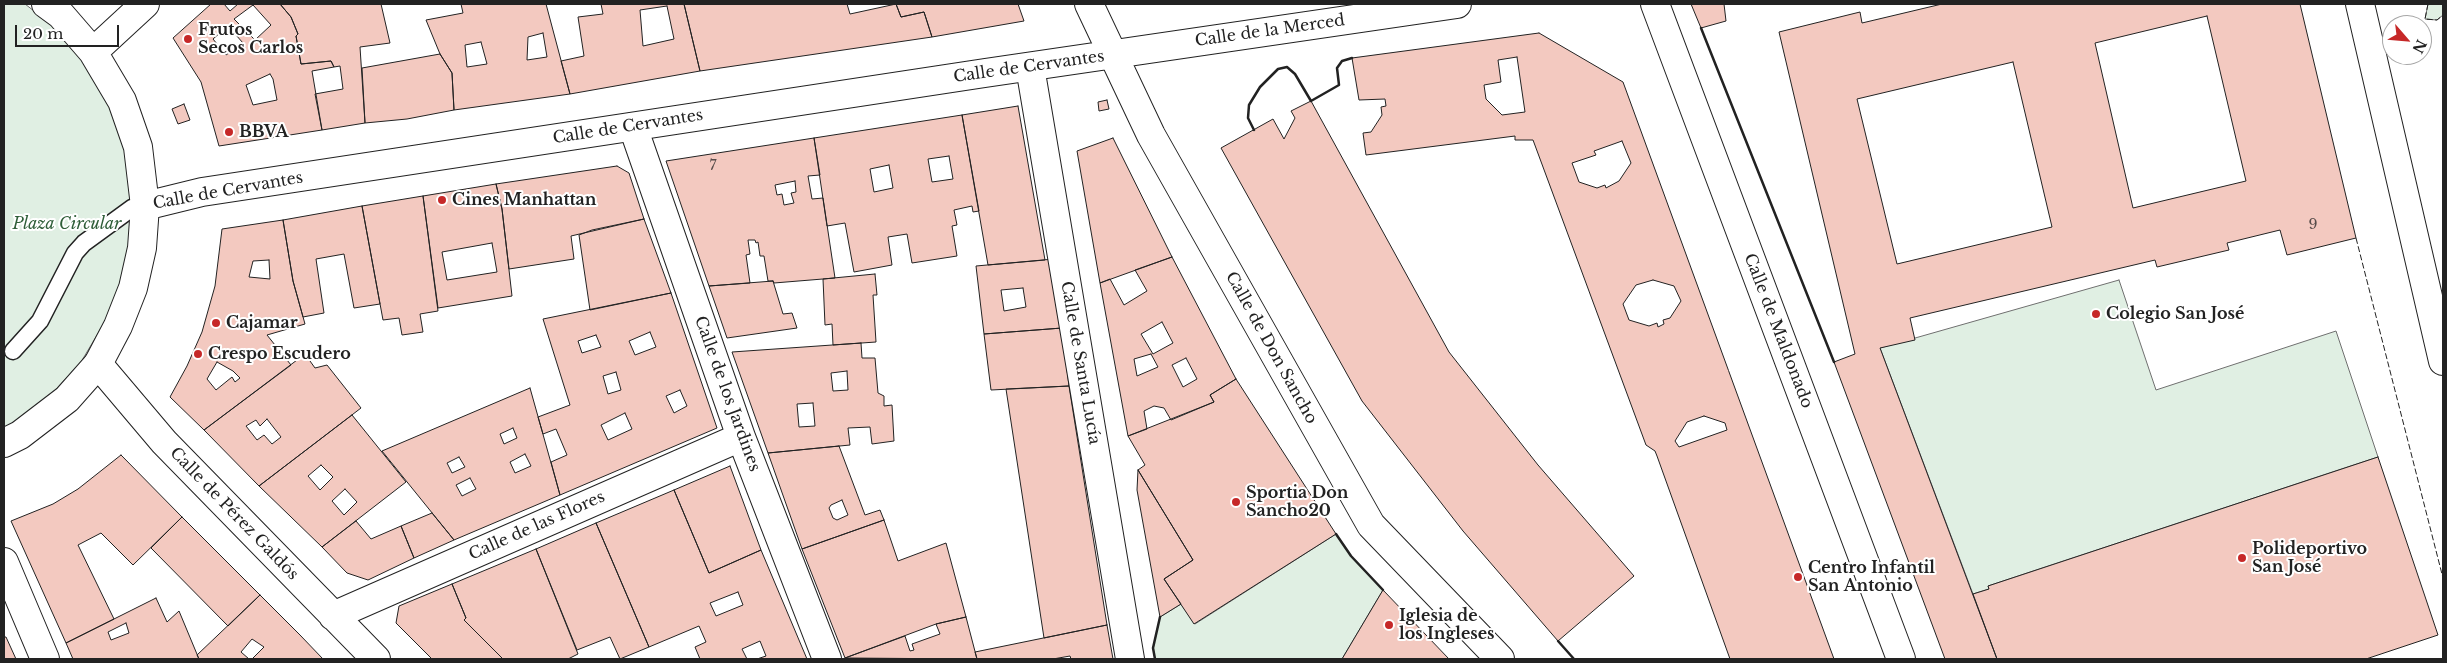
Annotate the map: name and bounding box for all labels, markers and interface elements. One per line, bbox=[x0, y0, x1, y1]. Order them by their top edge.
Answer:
street label: Calle de la Merced bbox=[1194, 11, 1346, 51]
scale bar bbox=[18, 15, 121, 47]
north arrow bbox=[2382, 15, 2432, 65]
place label: Frutos Secos Carlos bbox=[198, 20, 303, 58]
text: 20 m bbox=[23, 24, 63, 43]
marker: Frutos Secos Carlos bbox=[182, 33, 194, 45]
text: N bbox=[2408, 36, 2430, 56]
street label: Calle de Cervantes bbox=[952, 47, 1106, 87]
street label: Calle de Cervantes bbox=[551, 106, 705, 148]
place label: BBVA bbox=[239, 122, 289, 142]
marker: BBVA bbox=[223, 126, 235, 138]
house number: 7 bbox=[709, 158, 717, 174]
street label: Calle de Cervantes bbox=[151, 168, 305, 214]
place label: Cines Manhattan bbox=[452, 190, 596, 210]
marker: Cines Manhattan bbox=[436, 194, 448, 206]
park label: Plaza Circular bbox=[13, 214, 121, 234]
house number: 9 bbox=[2308, 217, 2318, 233]
street label: Calle de Maldonado bbox=[1740, 251, 1816, 411]
street label: Calle de Don Sancho bbox=[1221, 269, 1321, 427]
street label: Calle de Santa Lucía bbox=[1056, 280, 1104, 446]
place label: Colegio San José bbox=[2106, 304, 2244, 324]
marker: Colegio San José bbox=[2090, 308, 2102, 320]
place label: Cajamar bbox=[226, 313, 298, 333]
street label: Calle de los Jardines bbox=[690, 314, 764, 474]
marker: Cajamar bbox=[210, 317, 222, 329]
place label: Crespo Escudero bbox=[208, 344, 351, 364]
marker: Crespo Escudero bbox=[192, 348, 204, 360]
street label: Calle de Pérez Galdós bbox=[166, 444, 302, 584]
place label: Sportia Don Sancho20 bbox=[1246, 483, 1348, 521]
street label: Calle de las Flores bbox=[466, 487, 608, 565]
marker: Sportia Don Sancho20 bbox=[1230, 496, 1242, 508]
place label: Polideportivo San José bbox=[2252, 539, 2367, 577]
marker: Polideportivo San José bbox=[2236, 552, 2248, 564]
place label: Centro Infantil San Antonio bbox=[1808, 558, 1935, 596]
marker: Centro Infantil San Antonio bbox=[1792, 571, 1804, 583]
place label: Iglesia de los Ingleses bbox=[1399, 606, 1495, 644]
marker: Iglesia de los Ingleses bbox=[1383, 619, 1395, 631]

